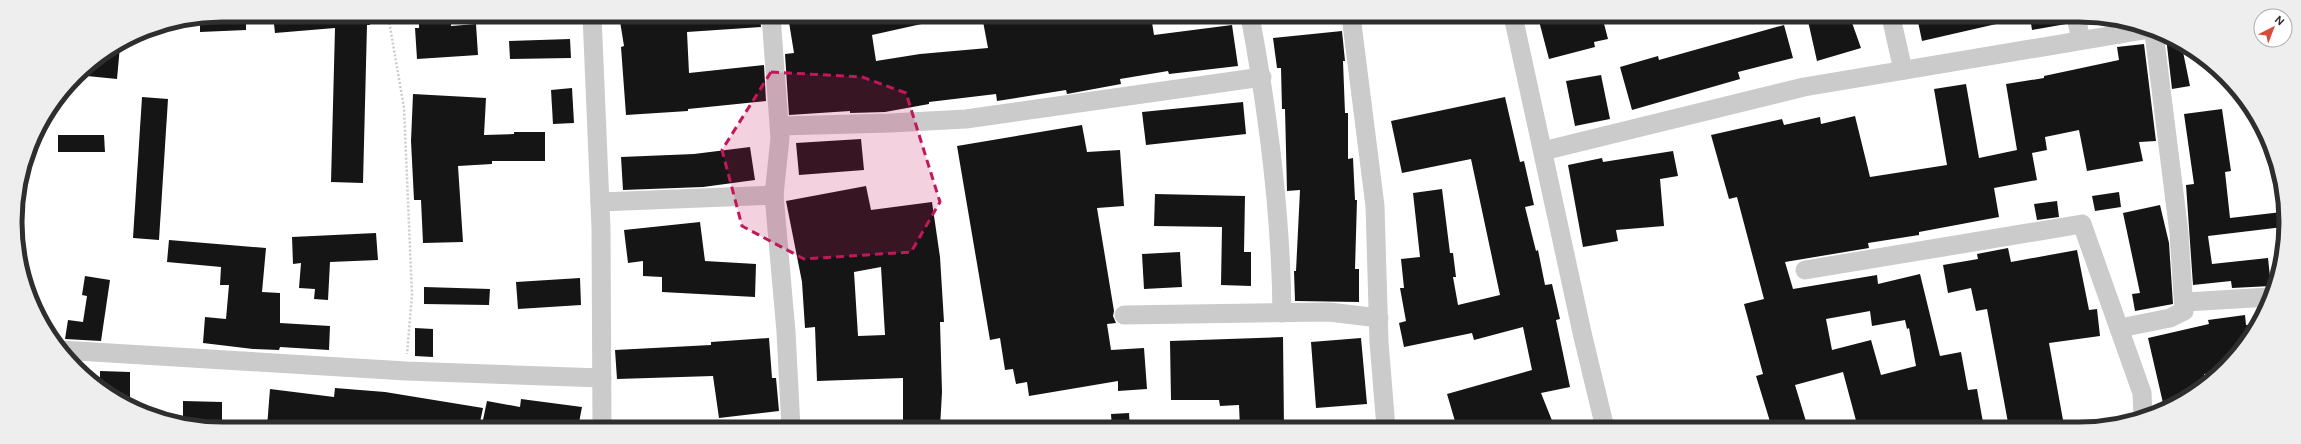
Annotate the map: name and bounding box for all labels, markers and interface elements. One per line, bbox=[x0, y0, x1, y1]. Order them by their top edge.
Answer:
north arrow bbox=[2253, 8, 2293, 48]
text: N bbox=[2272, 13, 2287, 28]

